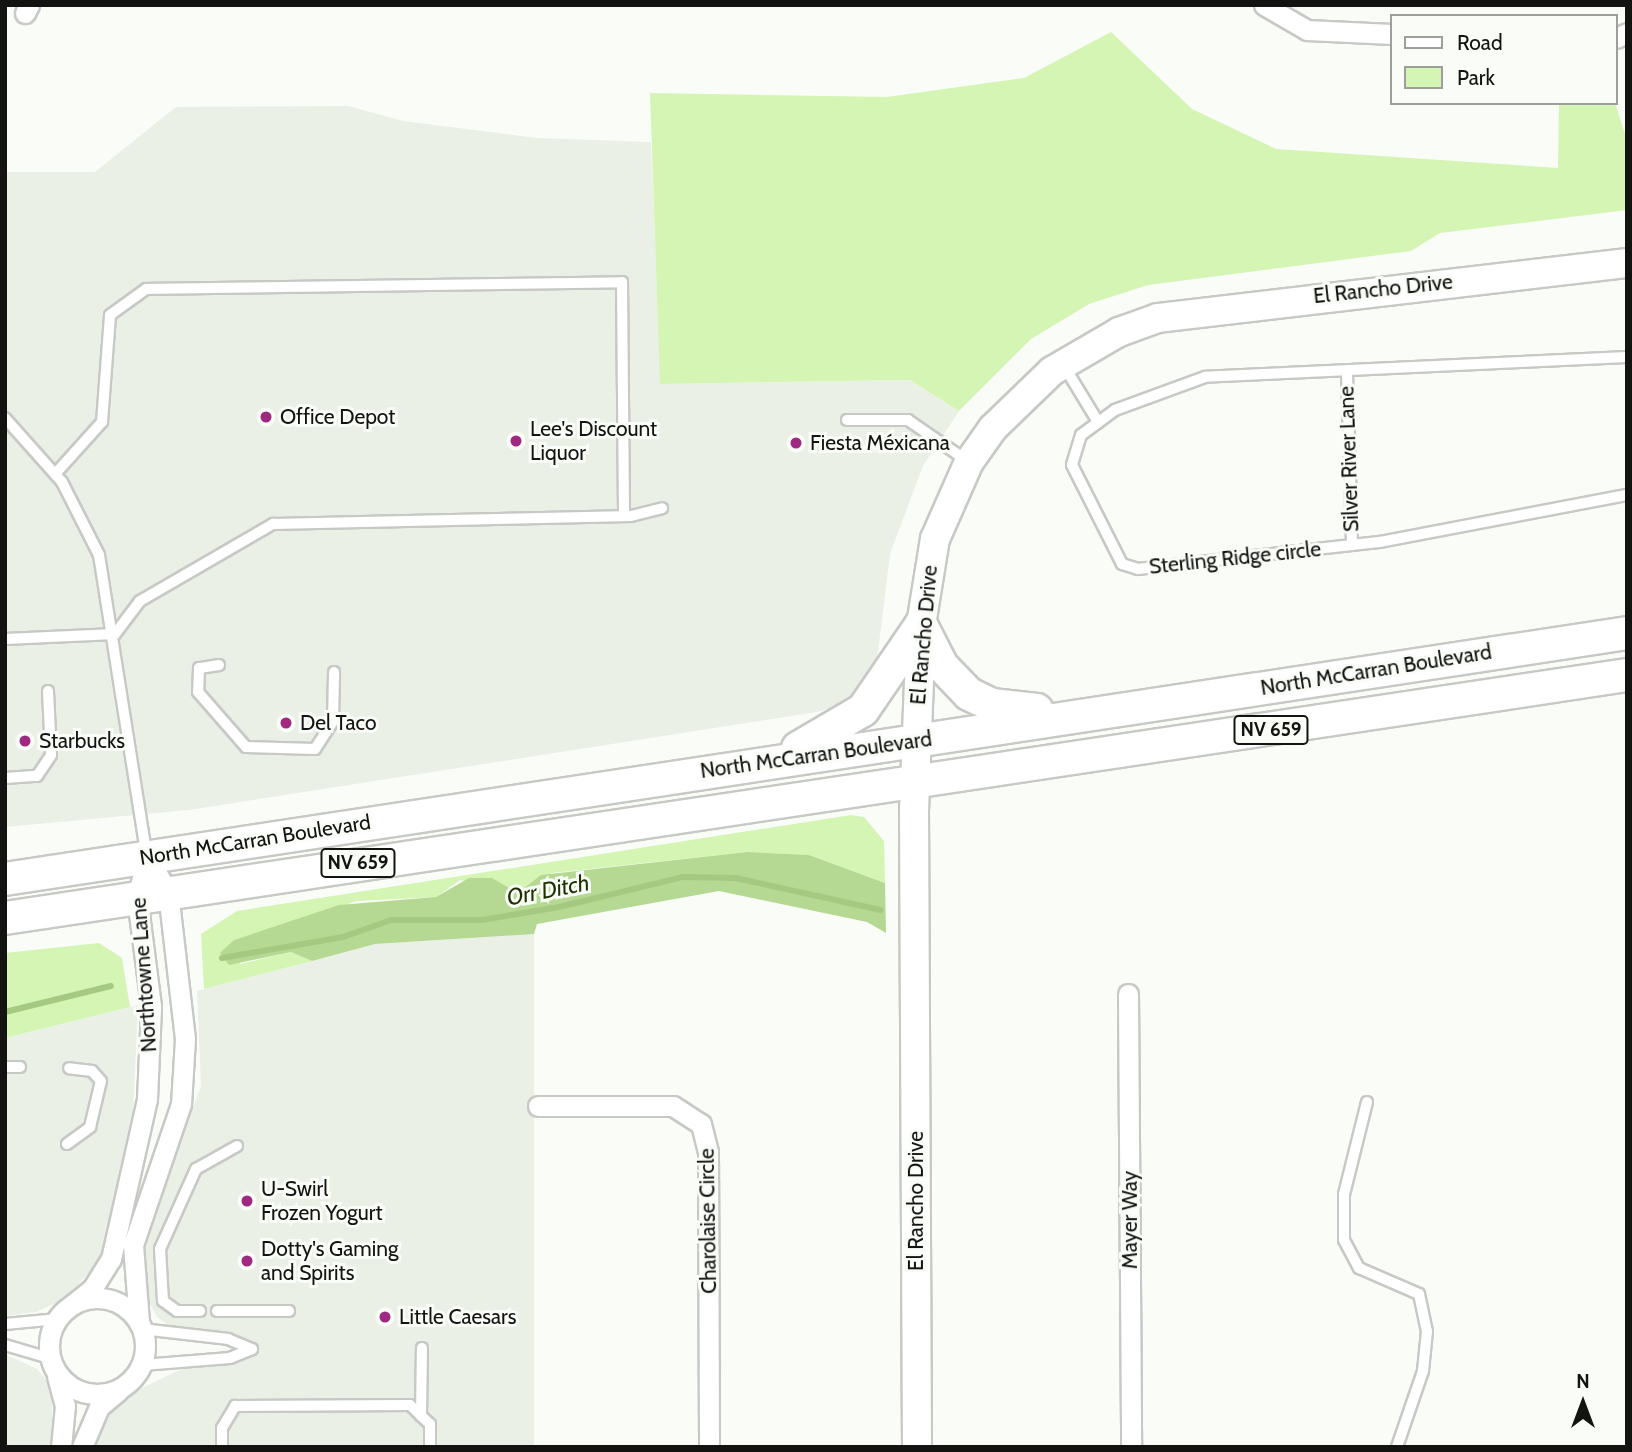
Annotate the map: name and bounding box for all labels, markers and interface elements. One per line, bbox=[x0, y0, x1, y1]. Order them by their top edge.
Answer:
legend bbox=[1390, 14, 1618, 105]
text: Road bbox=[1457, 30, 1503, 55]
text: Park bbox=[1457, 65, 1495, 90]
street label: El Rancho Drive bbox=[1312, 269, 1454, 309]
street label: Silver River Lane bbox=[1334, 386, 1364, 532]
place label: Office Depot bbox=[280, 404, 395, 430]
marker: Office Depot bbox=[258, 409, 274, 425]
place label: Lee's Discount Liquor bbox=[530, 416, 657, 466]
place label: Fiesta Méxicana bbox=[810, 430, 950, 456]
marker: Lee's Discount Liquor bbox=[508, 433, 524, 449]
marker: Fiesta Méxicana bbox=[788, 435, 804, 451]
street label: Sterling Ridge circle bbox=[1148, 536, 1322, 580]
street label: El Rancho Drive bbox=[905, 564, 943, 706]
street label: North McCarran Boulevard bbox=[1259, 639, 1493, 701]
place label: Del Taco bbox=[300, 710, 377, 736]
marker: Del Taco bbox=[278, 715, 294, 731]
road number: NV 659 bbox=[1232, 715, 1310, 746]
street label: North McCarran Boulevard bbox=[699, 726, 933, 784]
place label: Starbucks bbox=[39, 728, 125, 754]
marker: Starbucks bbox=[17, 733, 33, 749]
street label: North McCarran Boulevard bbox=[138, 809, 372, 871]
road number: NV 659 bbox=[320, 848, 396, 878]
water label: Orr Ditch bbox=[504, 868, 592, 912]
street label: Northtowne Lane bbox=[126, 897, 162, 1053]
street label: El Rancho Drive bbox=[903, 1131, 929, 1271]
street label: Charolaise Circle bbox=[694, 1148, 722, 1294]
street label: Mayer Way bbox=[1117, 1171, 1143, 1269]
place label: U-Swirl Frozen Yogurt bbox=[261, 1176, 382, 1226]
marker: U-Swirl Frozen Yogurt bbox=[239, 1193, 255, 1209]
place label: Dotty's Gaming and Spirits bbox=[261, 1236, 398, 1286]
marker: Dotty's Gaming and Spirits bbox=[239, 1253, 255, 1269]
place label: Little Caesars bbox=[399, 1304, 516, 1330]
marker: Little Caesars bbox=[377, 1309, 393, 1325]
north arrow bbox=[1548, 1368, 1618, 1438]
text: N bbox=[1576, 1370, 1590, 1393]

